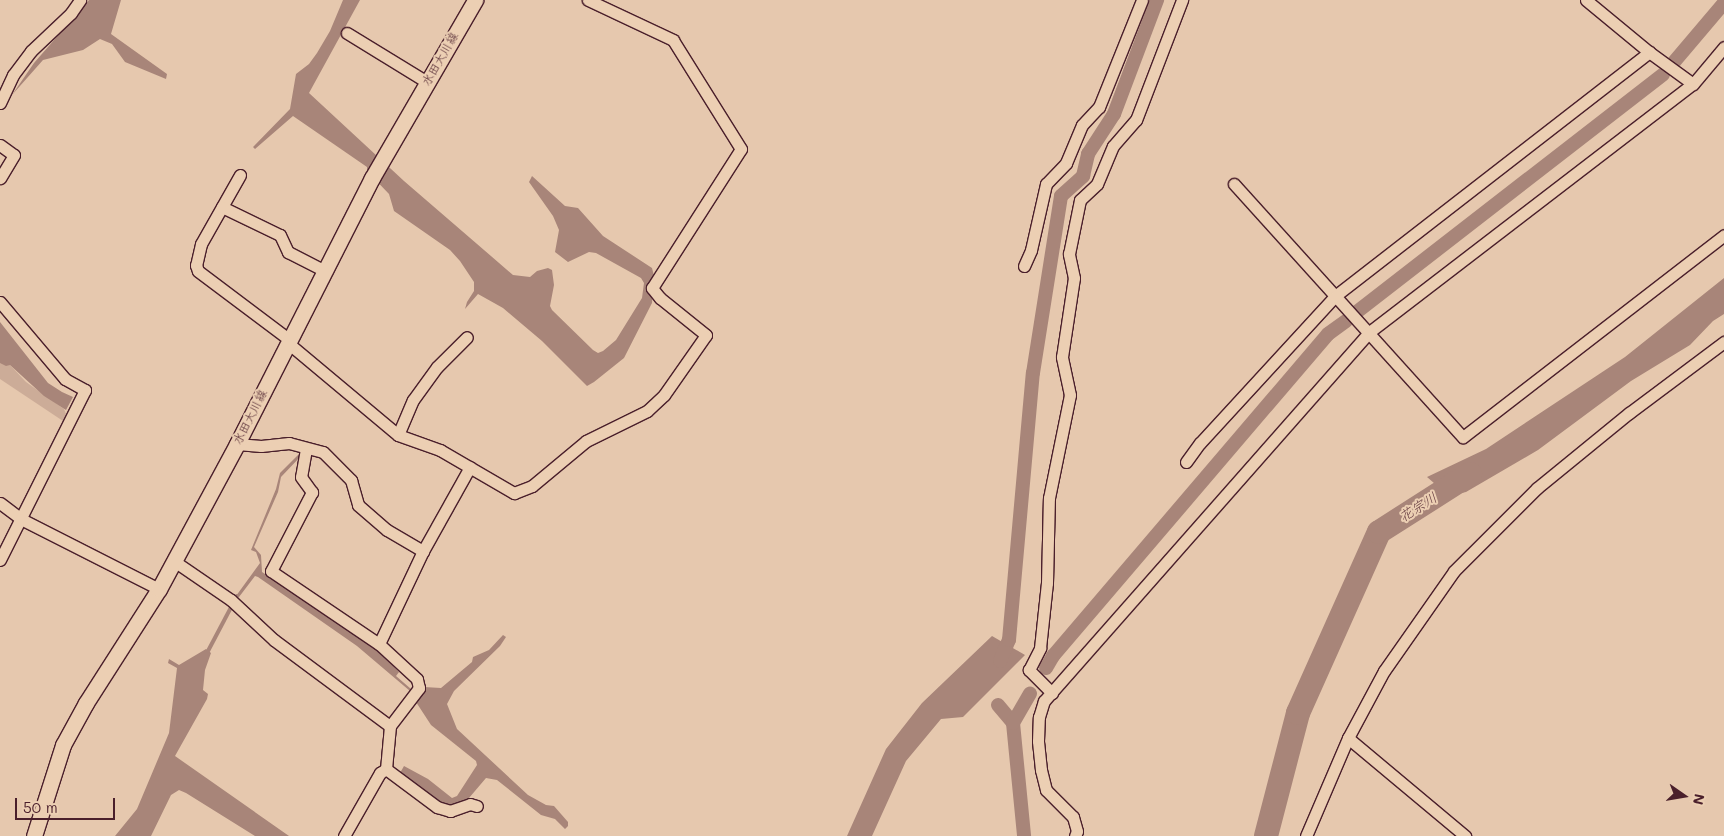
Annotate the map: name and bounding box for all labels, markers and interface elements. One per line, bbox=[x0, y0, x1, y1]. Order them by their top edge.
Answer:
street label: 水田大川線 bbox=[419, 29, 461, 89]
street label: 水田大川線 bbox=[230, 387, 270, 447]
water label: 花宗川 bbox=[1396, 489, 1440, 525]
north arrow bbox=[1659, 771, 1709, 821]
scale bar bbox=[18, 788, 118, 820]
text: N bbox=[1689, 792, 1710, 807]
text: 50 m bbox=[23, 797, 58, 817]

